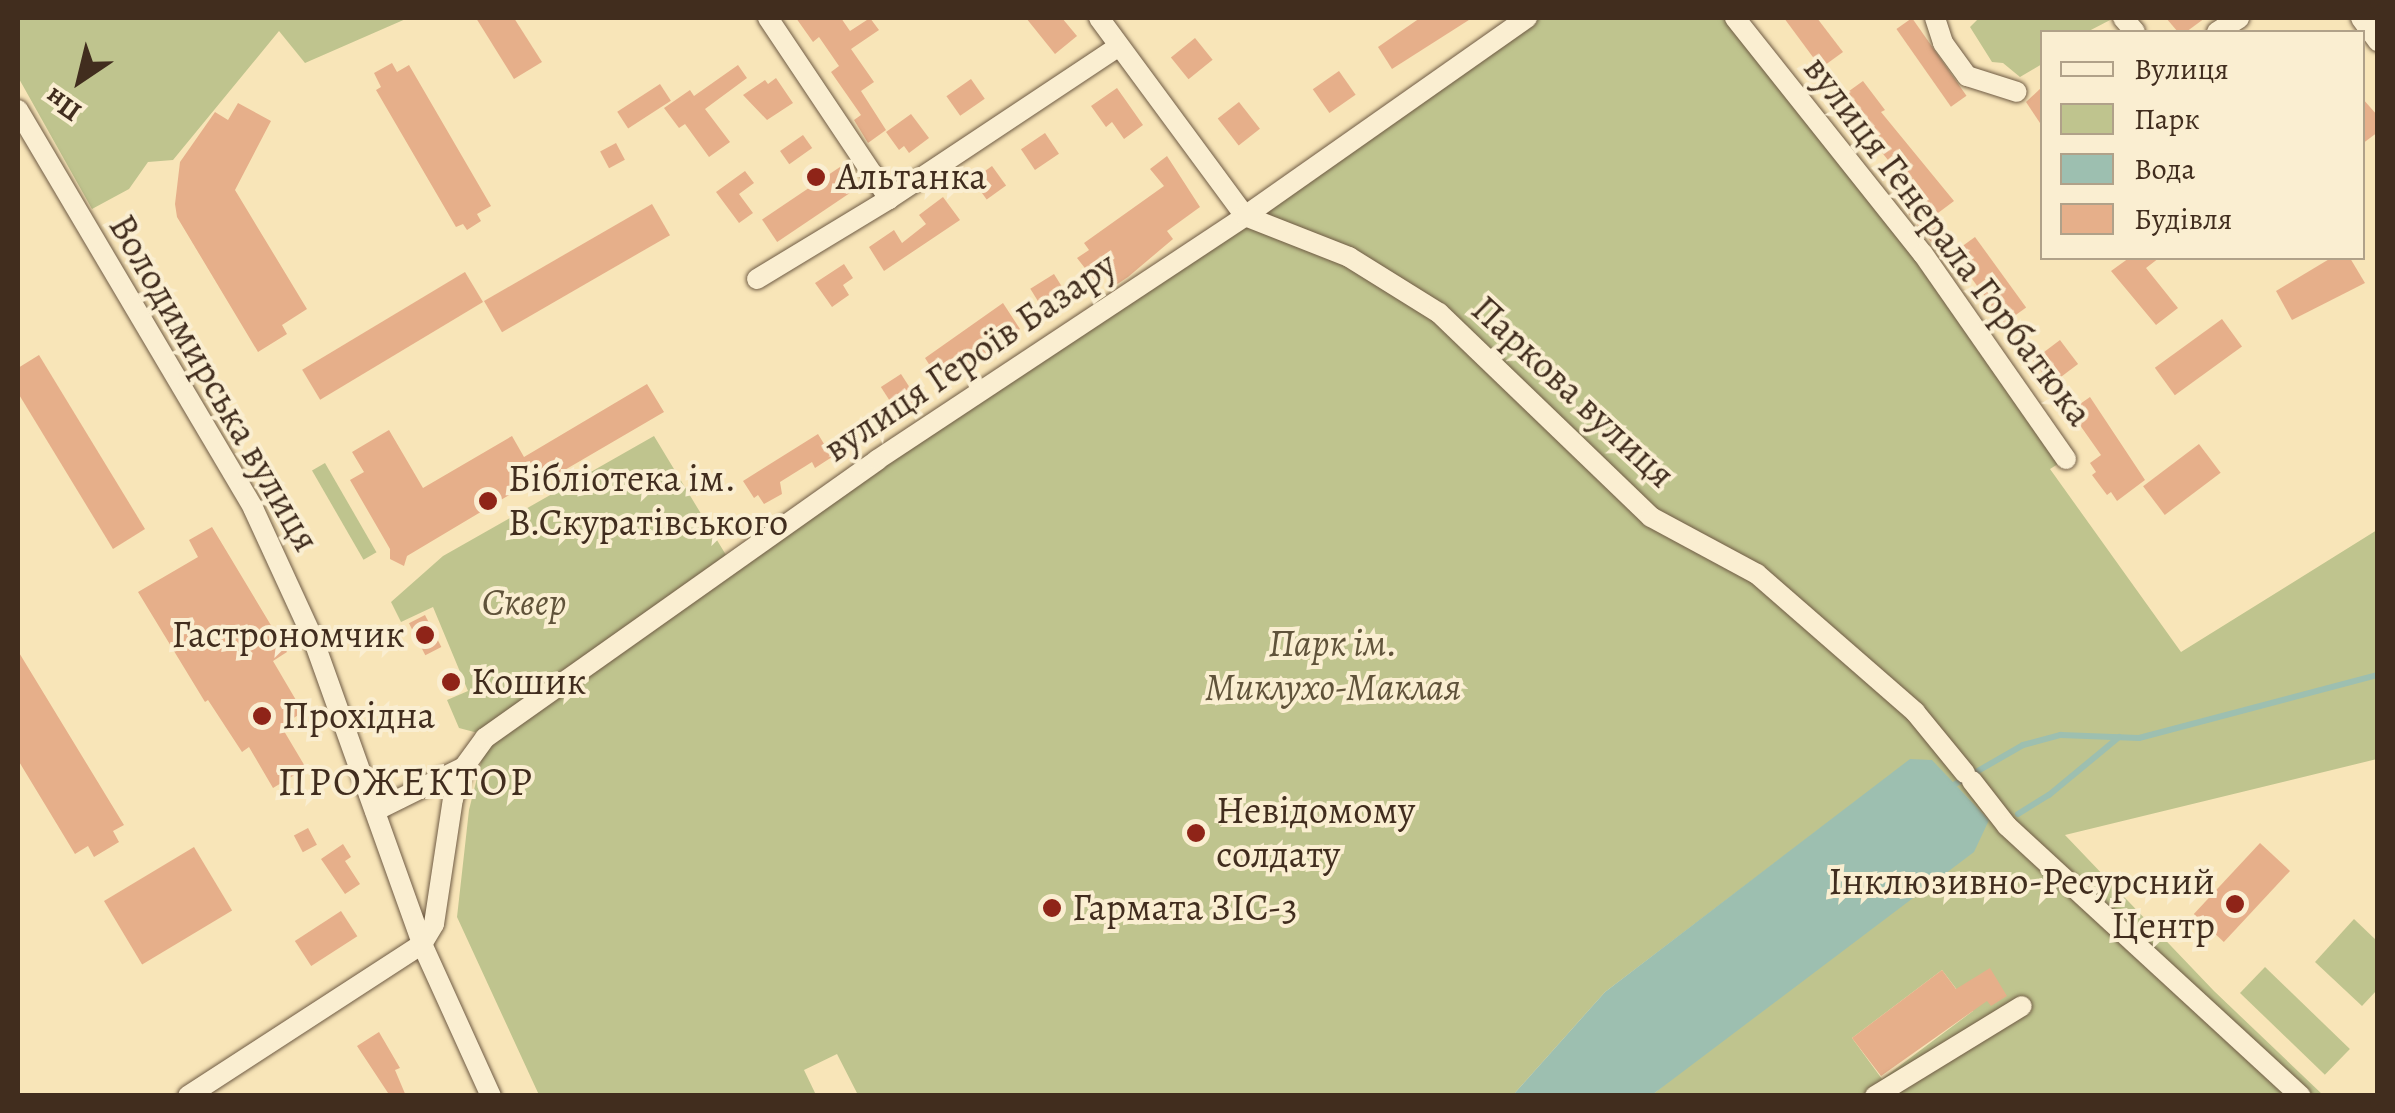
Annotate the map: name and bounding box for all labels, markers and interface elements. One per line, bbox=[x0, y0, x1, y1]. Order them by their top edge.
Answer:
north arrow bbox=[30, 30, 130, 130]
legend bbox=[2040, 30, 2365, 260]
street label: вулиця Генерала Горбатюка bbox=[1794, 47, 2102, 435]
text: Вулиця bbox=[2134, 49, 2229, 89]
text: Пн bbox=[37, 79, 89, 131]
text: Парк bbox=[2134, 99, 2200, 139]
text: Вода bbox=[2134, 149, 2195, 189]
place label: Альтанка bbox=[836, 154, 987, 200]
marker: Альтанка bbox=[805, 166, 827, 188]
text: Будівля bbox=[2134, 199, 2232, 239]
street label: Володимирська вулиця bbox=[99, 207, 329, 559]
street label: вулиця Героїв Базару bbox=[815, 242, 1125, 472]
street label: Паркова вулиця bbox=[1462, 286, 1684, 498]
place label: Бібліотека ім. В.Скуратівського bbox=[508, 456, 788, 546]
marker: Бібліотека ім. В.Скуратівського bbox=[477, 490, 499, 512]
park label: Сквер bbox=[482, 580, 566, 626]
place label: Гастрономчик bbox=[171, 612, 405, 658]
park label: Парк ім. Миклухо-Маклая bbox=[1205, 621, 1461, 711]
marker: Гастрономчик bbox=[414, 624, 436, 646]
place label: Кошик bbox=[471, 659, 586, 705]
marker: Кошик bbox=[440, 671, 462, 693]
place label: Прохідна bbox=[282, 693, 435, 739]
marker: Прохідна bbox=[251, 705, 273, 727]
district label: ПРОЖЕКТОР bbox=[278, 758, 534, 806]
place label: Невідомому солдату bbox=[1216, 788, 1415, 878]
marker: Невідомому солдату bbox=[1185, 822, 1207, 844]
place label: Інклюзивно-Ресурсний Центр bbox=[1829, 859, 2215, 948]
place label: Гармата ЗІС-3 bbox=[1072, 885, 1298, 931]
marker: Інклюзивно-Ресурсний Центр bbox=[2224, 893, 2246, 915]
marker: Гармата ЗІС-3 bbox=[1041, 897, 1063, 919]

